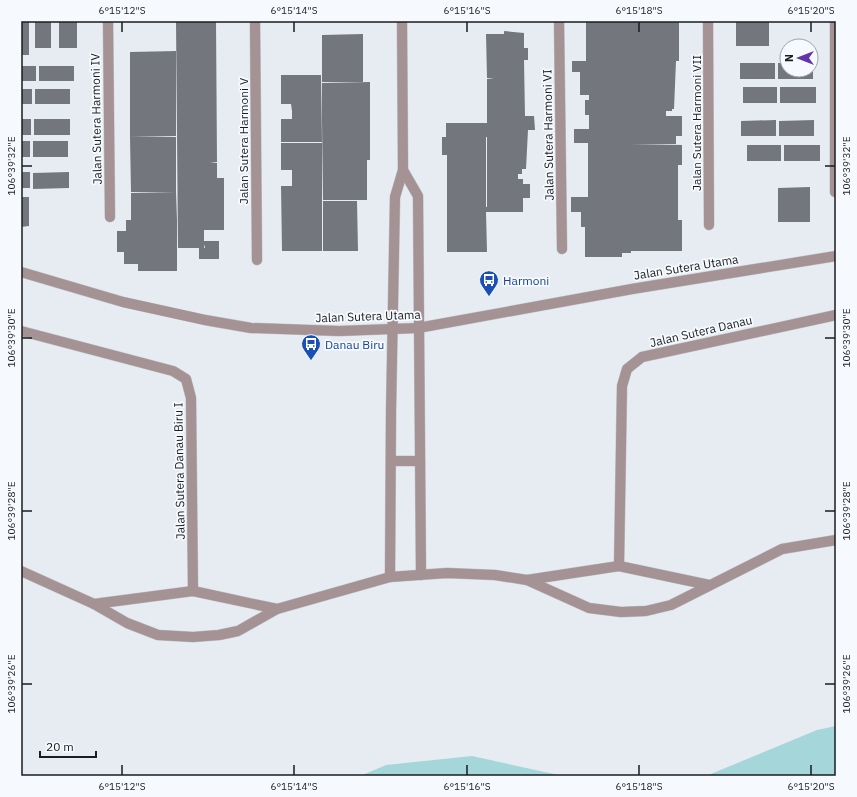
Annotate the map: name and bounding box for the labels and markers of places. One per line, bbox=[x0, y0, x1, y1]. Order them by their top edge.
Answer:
bus stop icon: Harmoni bbox=[478, 269, 500, 297]
place label: Harmoni bbox=[503, 273, 549, 288]
bus stop icon: Danau Biru bbox=[300, 333, 322, 361]
place label: Danau Biru bbox=[325, 337, 384, 352]

